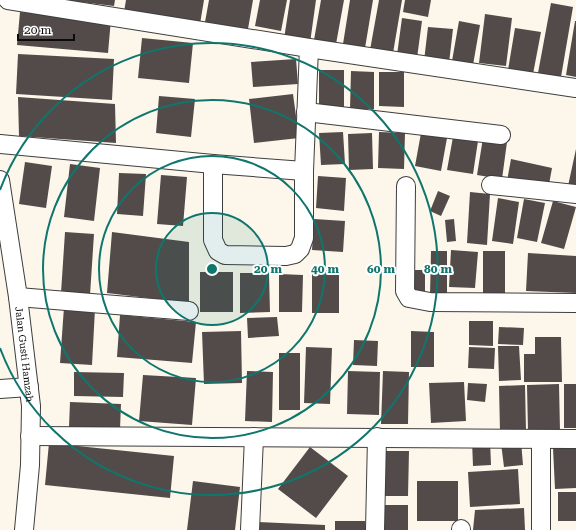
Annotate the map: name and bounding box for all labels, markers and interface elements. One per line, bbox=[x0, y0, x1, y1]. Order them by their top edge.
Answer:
scale bar bbox=[18, 16, 74, 42]
text: 20 m bbox=[24, 23, 51, 37]
centre of rings bbox=[205, 262, 219, 276]
text: 20 m bbox=[254, 262, 282, 276]
text: 40 m bbox=[311, 262, 339, 276]
text: 60 m bbox=[367, 262, 395, 276]
text: 80 m bbox=[424, 262, 452, 276]
street label: Jalan Gusti Hamzah bbox=[14, 306, 36, 403]

